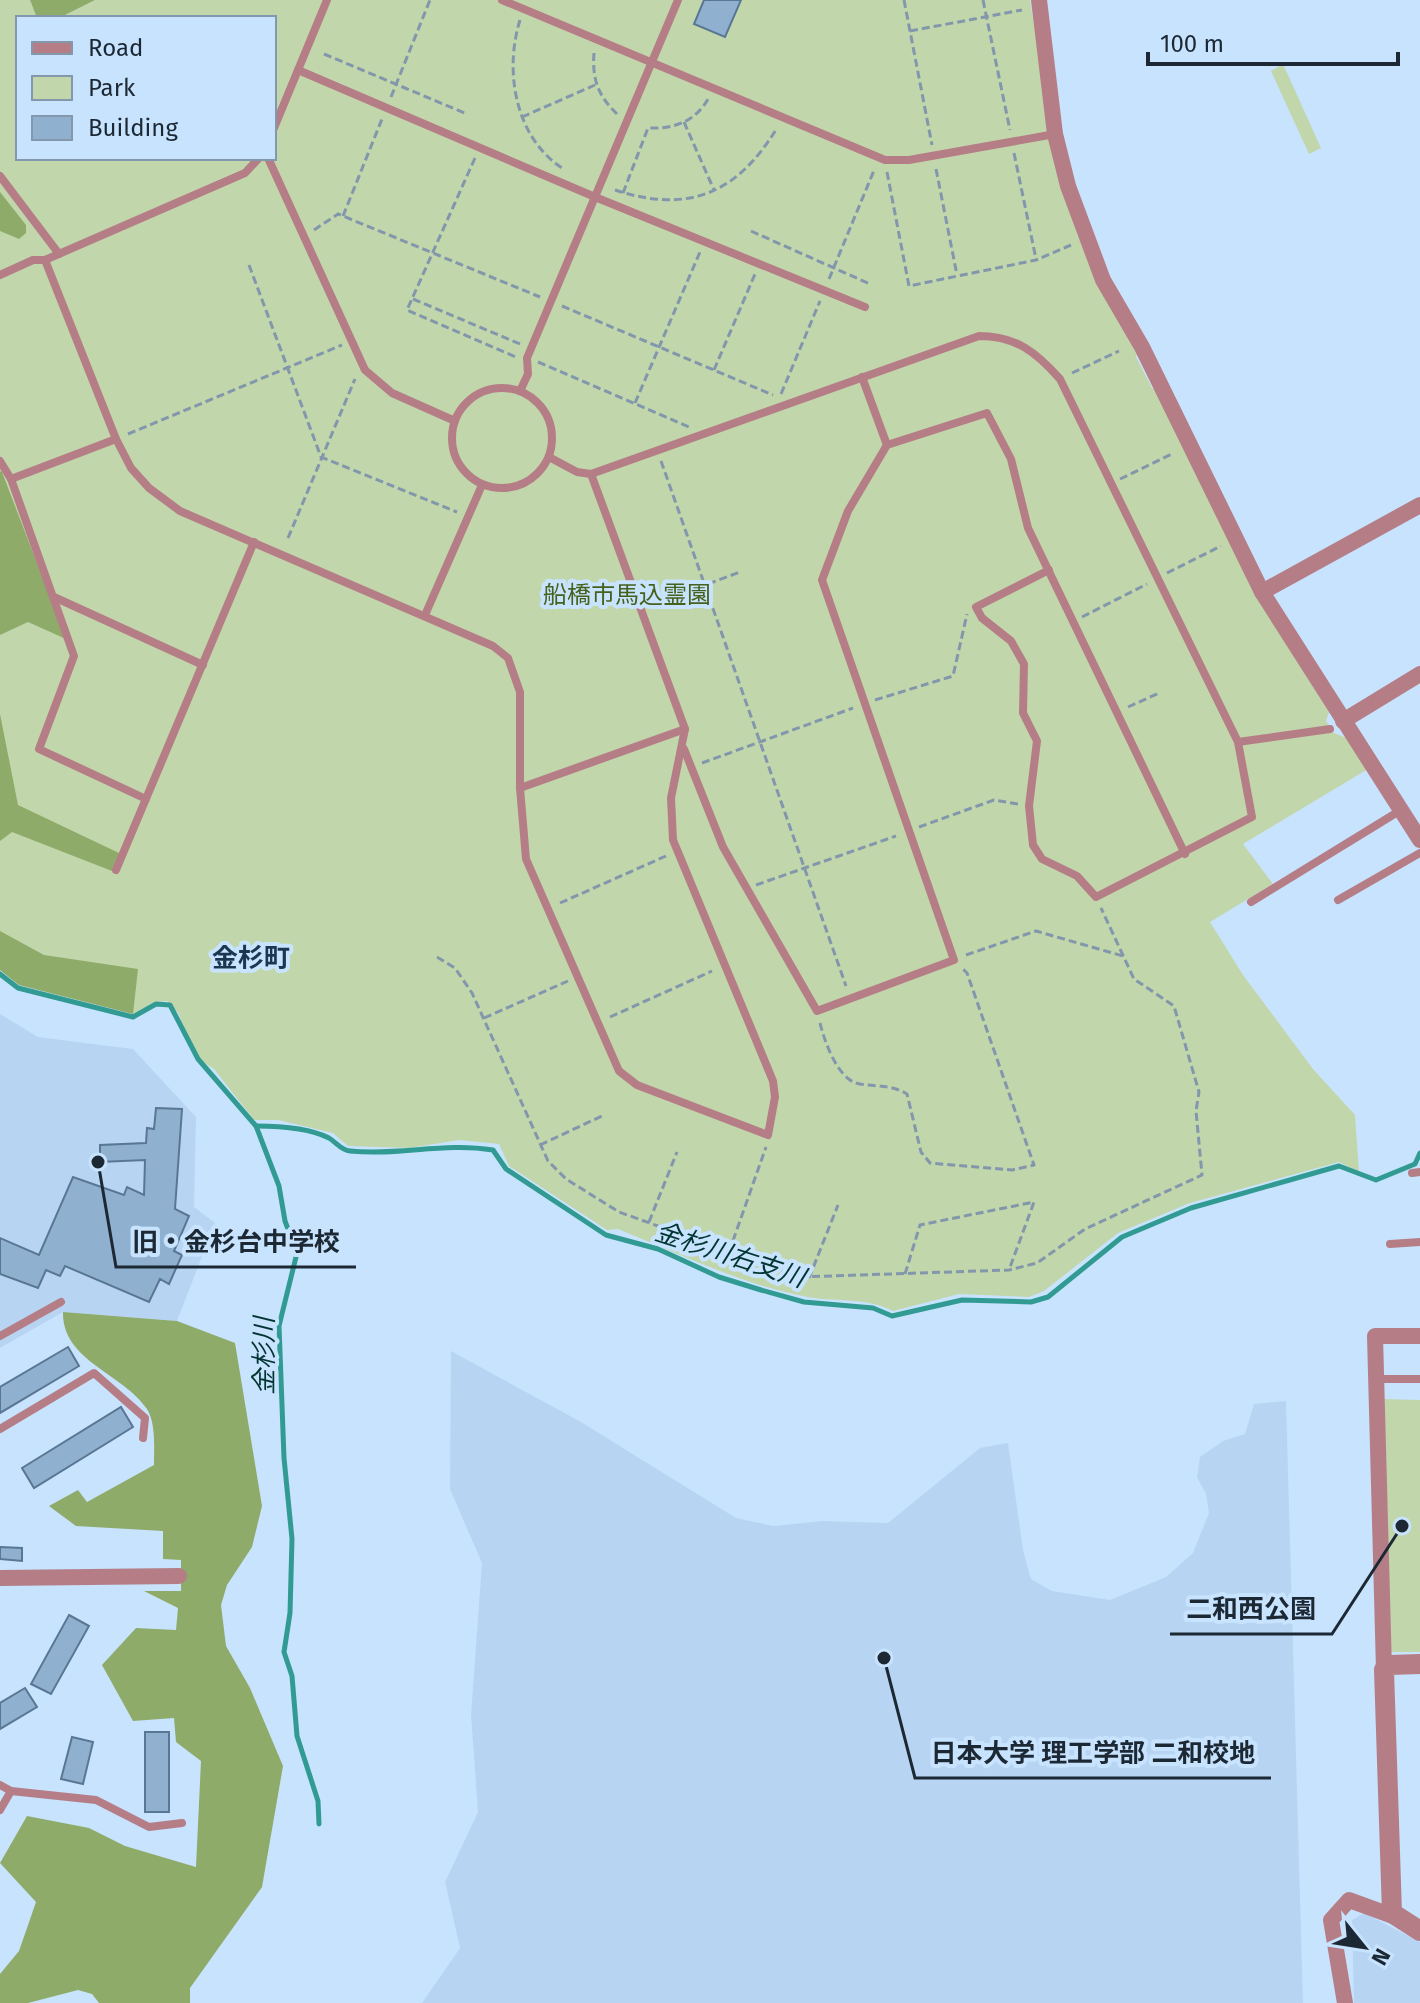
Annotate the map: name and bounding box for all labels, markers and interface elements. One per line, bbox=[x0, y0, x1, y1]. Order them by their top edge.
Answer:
legend bbox=[16, 16, 276, 160]
scale bar bbox=[1148, 16, 1398, 66]
text: 100 m bbox=[1160, 30, 1224, 58]
text: Road bbox=[88, 34, 143, 62]
text: Park bbox=[88, 74, 136, 102]
text: Building bbox=[88, 114, 178, 142]
park label: 船橋市馬込霊園 bbox=[543, 581, 711, 609]
district label: 金杉町 bbox=[212, 943, 290, 974]
water label: 金杉川右支川 bbox=[651, 1216, 812, 1295]
callout: 旧・金杉台中学校 bbox=[116, 1217, 356, 1267]
text: 旧・金杉台中学校 bbox=[132, 1227, 340, 1258]
water label: 金杉川 bbox=[249, 1314, 280, 1395]
callout: 二和西公園 bbox=[1170, 1584, 1332, 1634]
text: 二和西公園 bbox=[1186, 1594, 1316, 1625]
callout: 日本大学 理工学部 二和校地 bbox=[915, 1728, 1271, 1778]
text: 日本大学 理工学部 二和校地 bbox=[931, 1738, 1255, 1769]
north arrow bbox=[1324, 1907, 1404, 1987]
text: N bbox=[1366, 1944, 1396, 1970]

